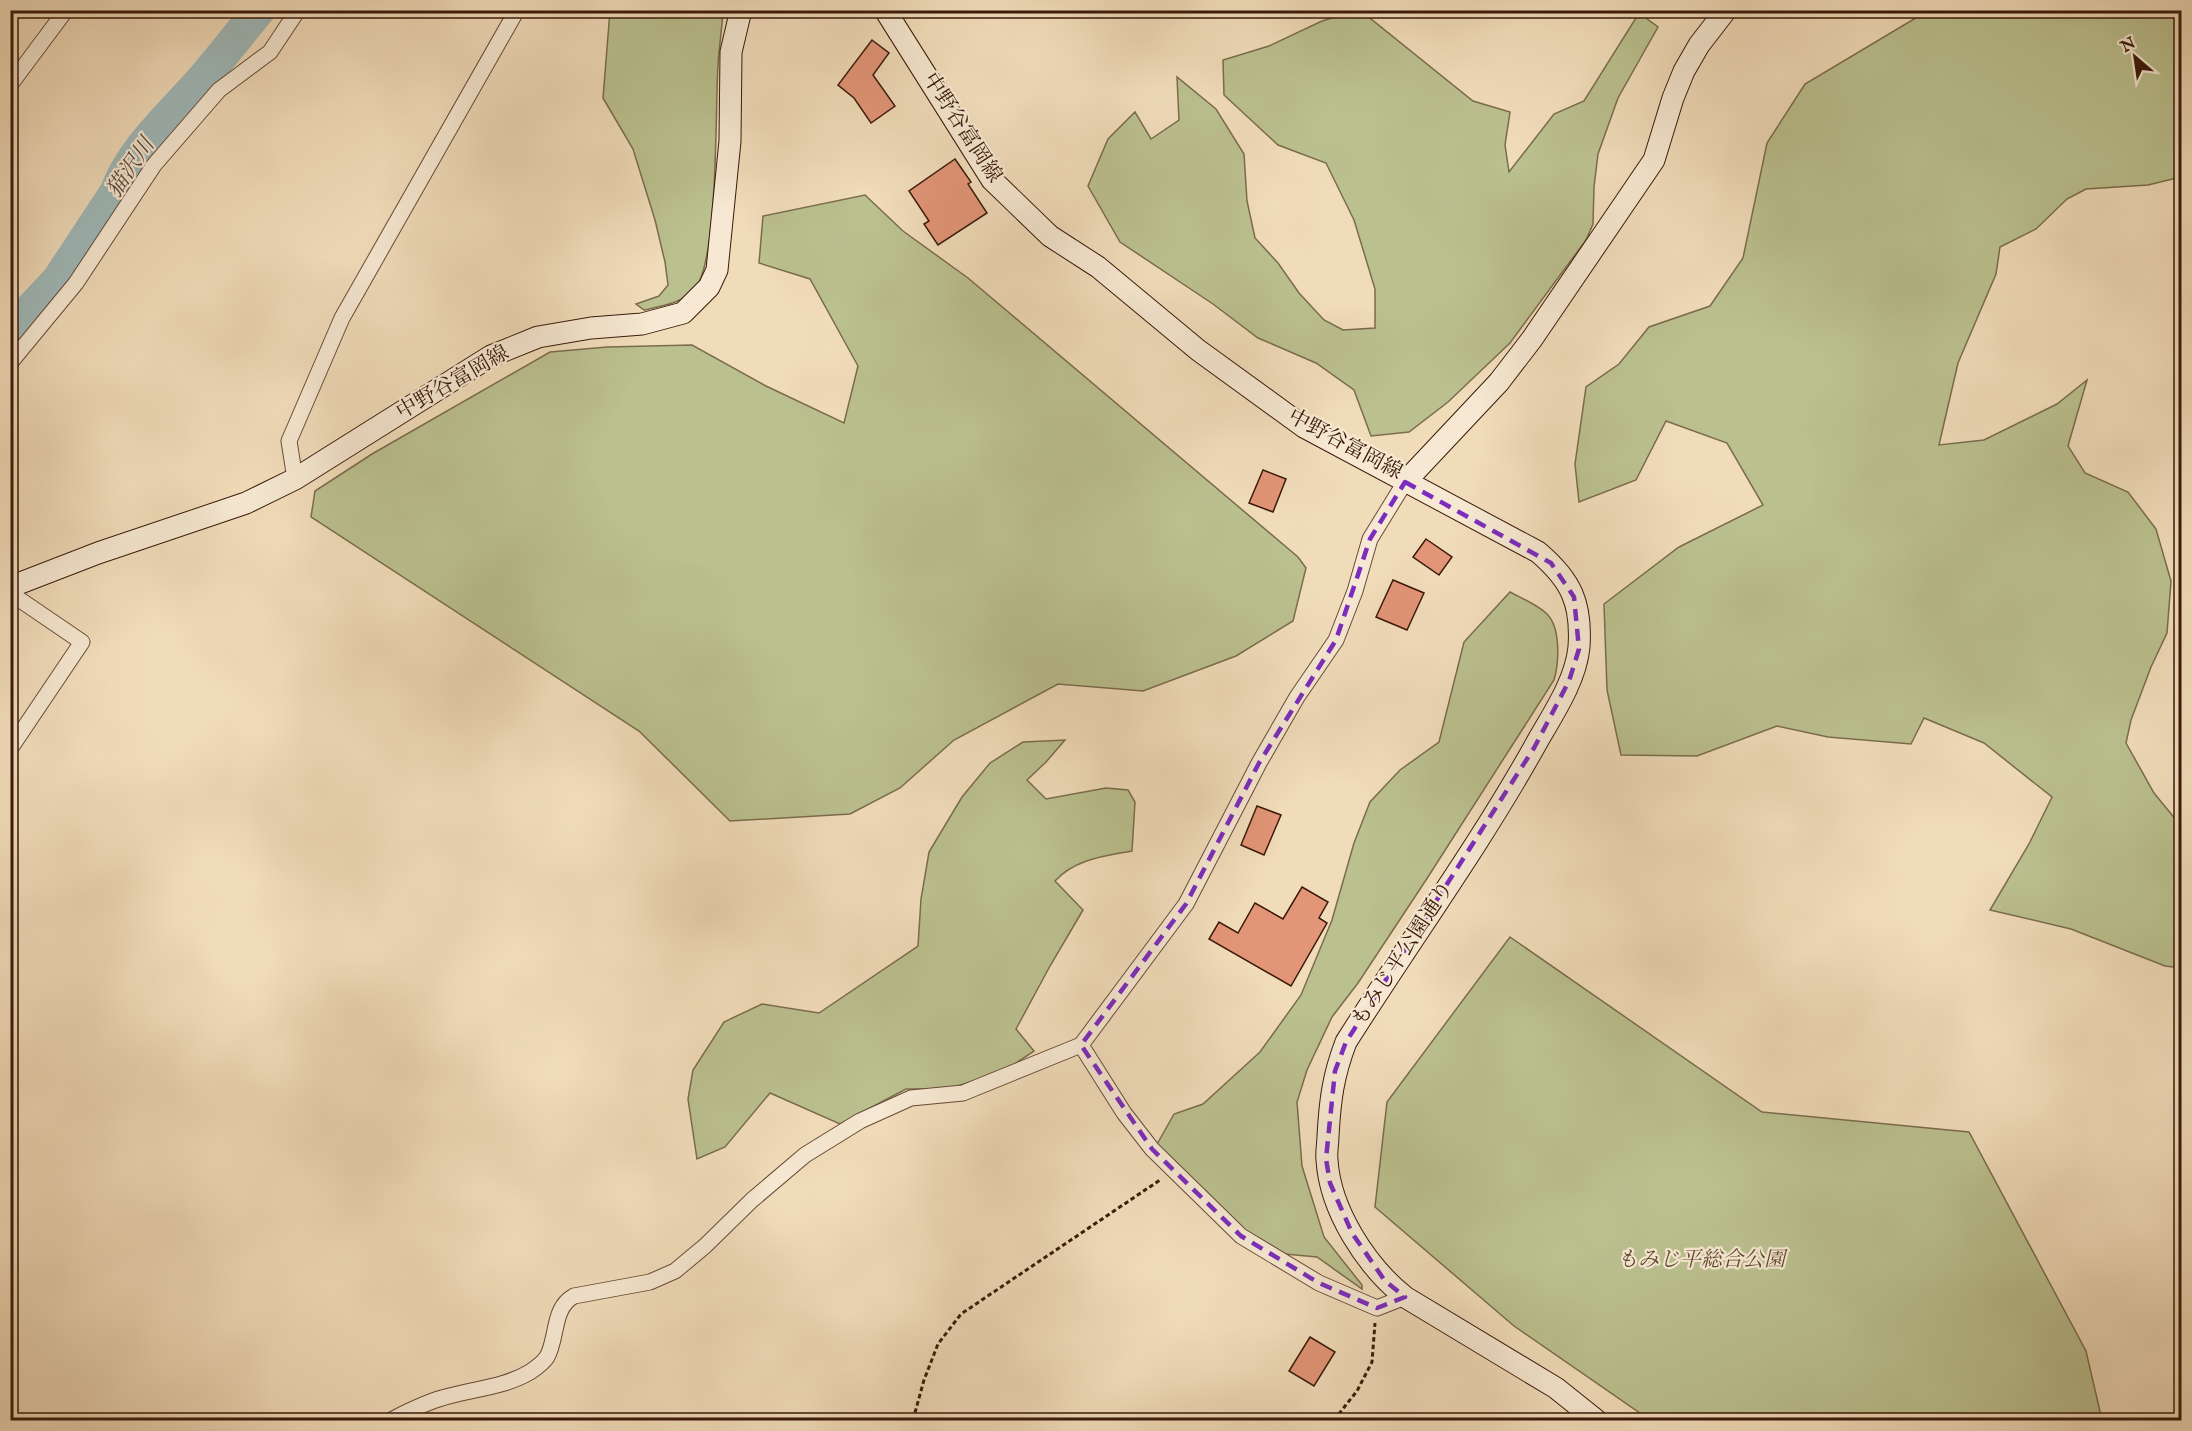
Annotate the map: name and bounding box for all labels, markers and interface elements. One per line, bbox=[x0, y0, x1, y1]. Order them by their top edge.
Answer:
north arrow bbox=[2105, 27, 2165, 87]
text: N bbox=[2117, 33, 2140, 58]
street label: 中野谷富岡線 bbox=[916, 68, 1008, 188]
water label: 猫沢川 bbox=[101, 131, 162, 203]
street label: 中野谷富岡線 bbox=[392, 340, 514, 426]
street label: 中野谷富岡線 bbox=[1283, 404, 1407, 486]
street label: もみじ平公園通り bbox=[1346, 876, 1460, 1032]
park label: もみじ平総合公園 bbox=[1617, 1247, 1788, 1274]

